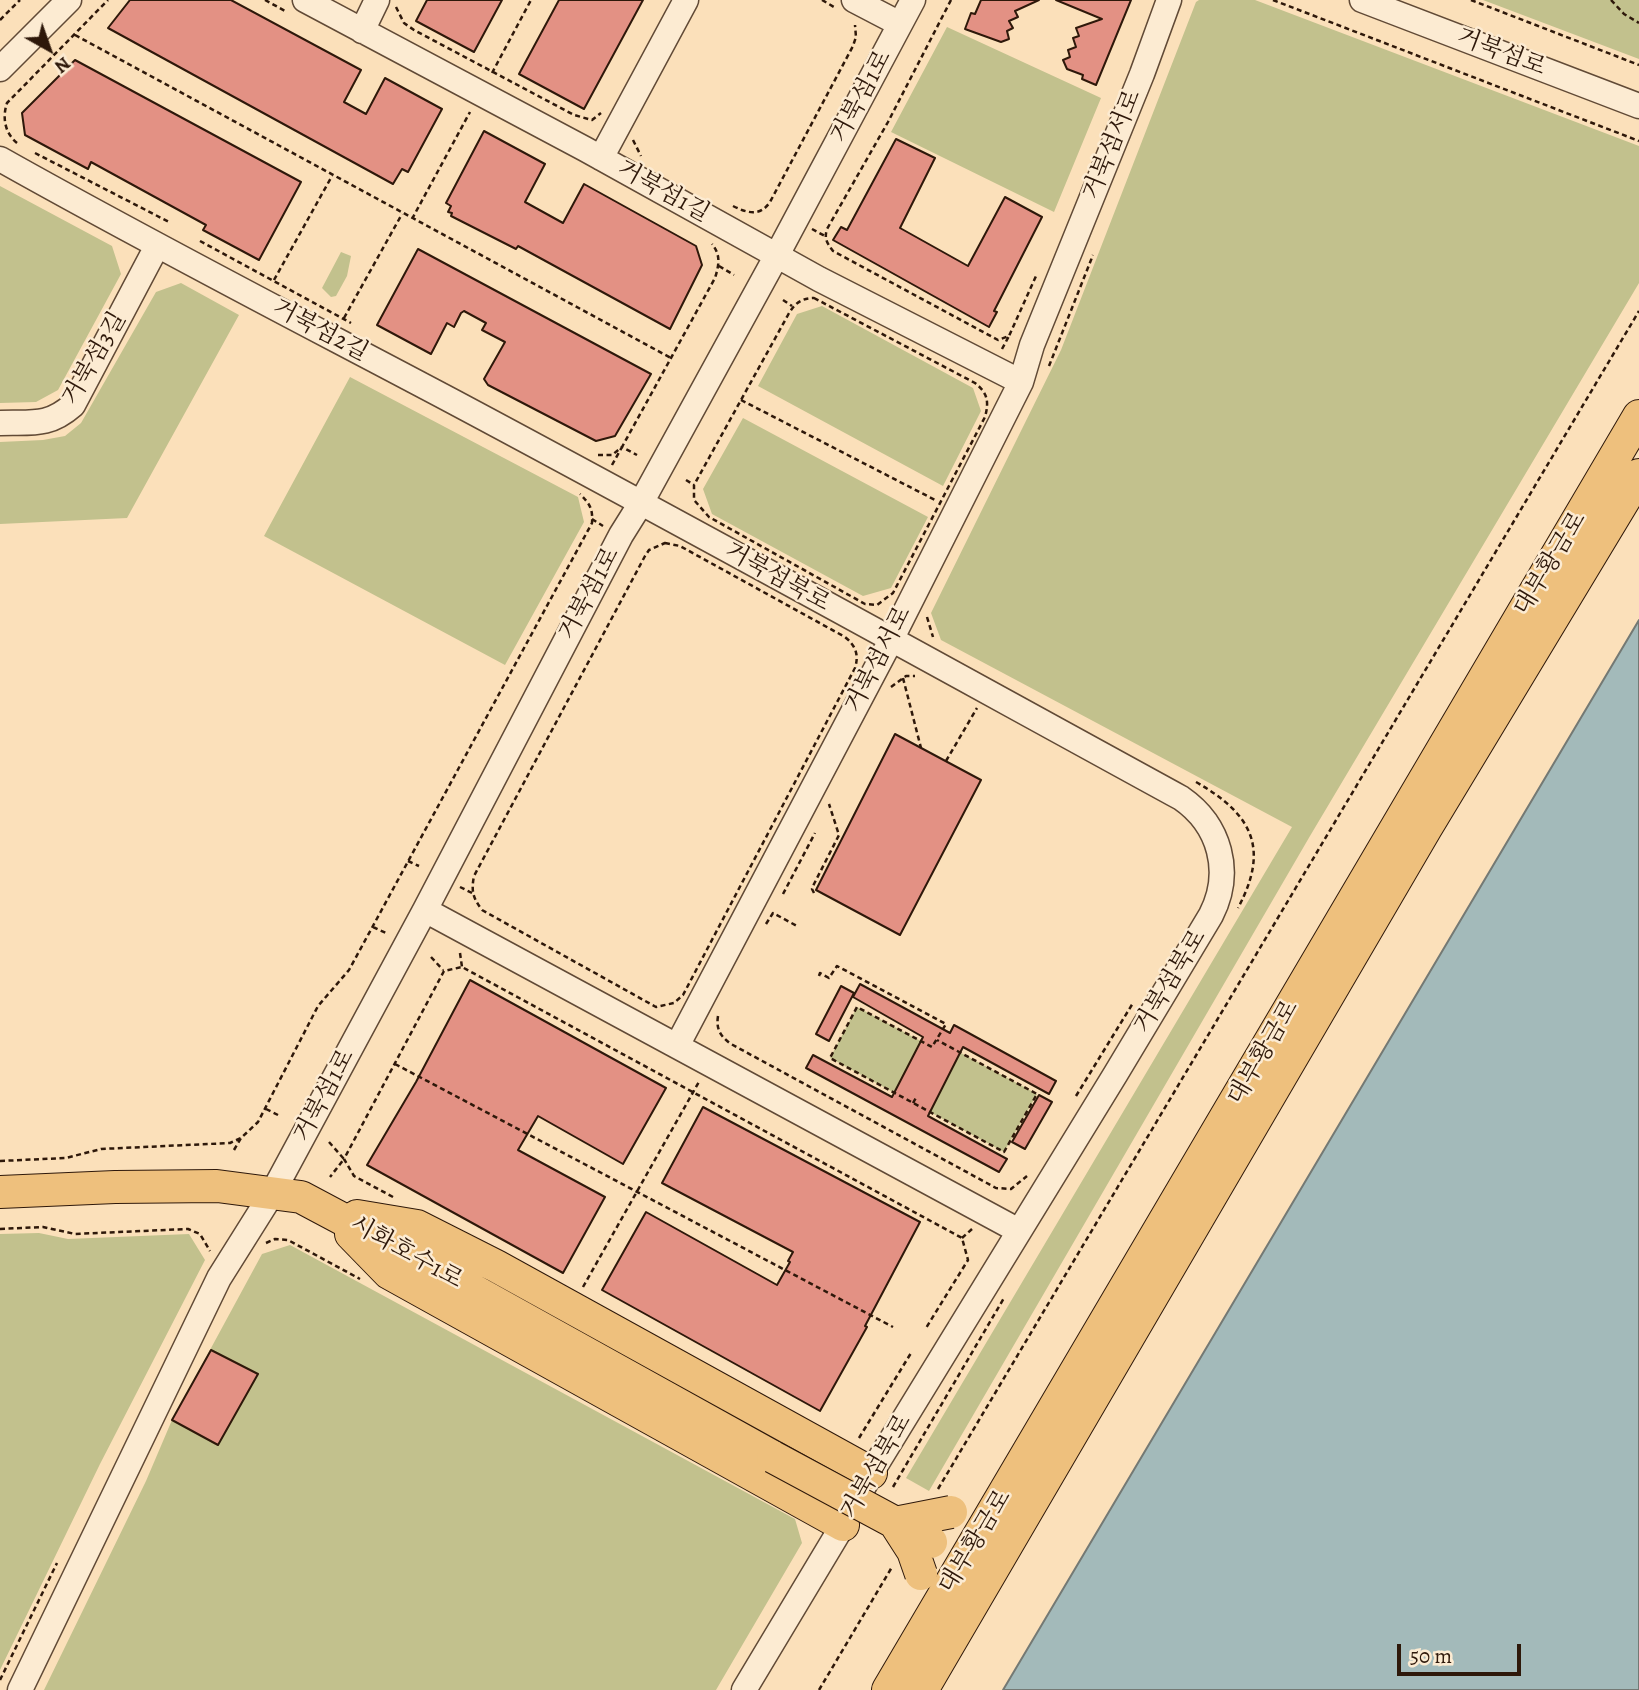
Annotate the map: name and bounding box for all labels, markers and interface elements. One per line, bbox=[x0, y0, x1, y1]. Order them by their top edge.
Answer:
north arrow bbox=[14, 14, 84, 84]
street label: 거북섬로 bbox=[1453, 23, 1549, 83]
street label: 거북섬1로 bbox=[826, 46, 898, 148]
text: N bbox=[49, 51, 76, 79]
street label: 거북섬서로 bbox=[1078, 86, 1148, 204]
street label: 거북섬1길 bbox=[612, 155, 714, 229]
street label: 거북섬2길 bbox=[267, 294, 373, 368]
street label: 거북섬3길 bbox=[57, 307, 133, 411]
street label: 대부황금로 bbox=[1509, 507, 1593, 621]
street label: 거북섬북로 bbox=[719, 537, 835, 619]
street label: 거북섬1로 bbox=[554, 543, 626, 645]
street label: 거북섬서로 bbox=[840, 602, 918, 718]
street label: 거북섬북로 bbox=[1129, 925, 1213, 1039]
street label: 대부황금로 bbox=[1223, 996, 1305, 1110]
street label: 거북섬1로 bbox=[289, 1045, 361, 1147]
street label: 시화호수1로 bbox=[345, 1210, 467, 1296]
street label: 거북섬북로 bbox=[836, 1410, 918, 1524]
street label: 대부황금로 bbox=[934, 1485, 1018, 1599]
scale bar bbox=[1401, 1630, 1525, 1674]
text: 50 m bbox=[1410, 1642, 1452, 1670]

